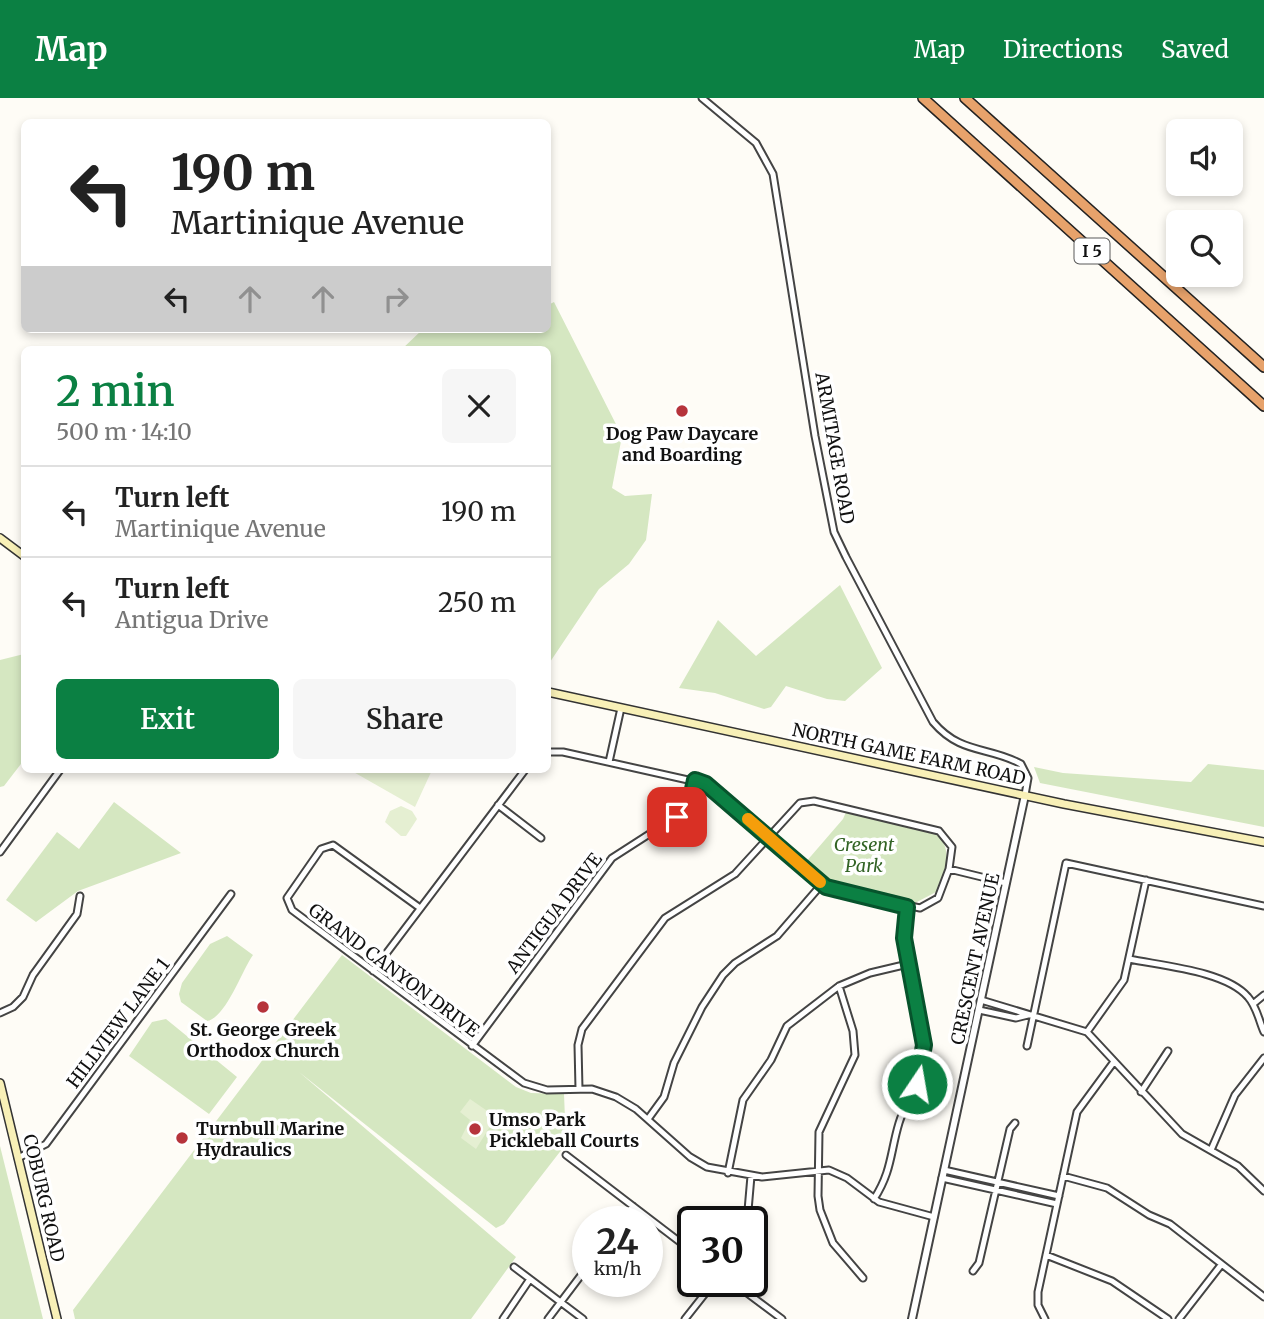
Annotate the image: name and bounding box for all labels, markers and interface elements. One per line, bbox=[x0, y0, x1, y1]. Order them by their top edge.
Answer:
text: Map bbox=[35, 29, 108, 70]
text: Map bbox=[914, 34, 965, 65]
text: Directions bbox=[1003, 34, 1123, 65]
text: Saved bbox=[1161, 34, 1229, 65]
map controls bbox=[1166, 119, 1243, 287]
button: sound bbox=[1166, 119, 1243, 196]
text: 190 m bbox=[171, 142, 315, 203]
icon: left bbox=[56, 147, 147, 238]
text: Martinique Avenue bbox=[171, 203, 464, 243]
button: search bbox=[1166, 210, 1243, 287]
road number: I 5 bbox=[1074, 238, 1110, 264]
icon: left bbox=[158, 280, 196, 318]
icon: ahead bbox=[231, 280, 269, 318]
icon: ahead bbox=[304, 280, 342, 318]
icon: right bbox=[377, 280, 415, 318]
text: 2 min bbox=[56, 365, 175, 417]
button: close bbox=[442, 369, 516, 443]
street label: ARMITAGE ROAD bbox=[810, 369, 860, 526]
marker: Dog Paw Daycare and Boarding bbox=[674, 403, 690, 419]
text: 500 m · 14:10 bbox=[56, 417, 192, 446]
place label: Dog Paw Daycare and Boarding bbox=[606, 422, 758, 466]
text: Turn left bbox=[115, 481, 229, 514]
icon: left bbox=[56, 493, 94, 531]
text: 190 m bbox=[441, 495, 516, 528]
text: Martinique Avenue bbox=[115, 514, 326, 543]
text: Turn left bbox=[115, 572, 229, 605]
icon: left bbox=[56, 584, 94, 622]
text: 250 m bbox=[438, 586, 516, 619]
text: Antigua Drive bbox=[115, 605, 268, 634]
button: Exit bbox=[56, 679, 279, 759]
button: Share bbox=[293, 679, 516, 759]
street label: NORTH GAME FARM ROAD bbox=[790, 718, 1028, 790]
pin bbox=[647, 787, 707, 847]
icon: arrive bbox=[658, 798, 696, 836]
park label: Cresent Park bbox=[834, 833, 895, 877]
street label: ANTIGUA DRIVE bbox=[501, 848, 607, 979]
street label: CRESCENT AVENUE bbox=[946, 871, 1005, 1047]
street label: GRAND CANYON DRIVE bbox=[304, 898, 484, 1042]
street label: HILLVIEW LANE 1 bbox=[62, 953, 174, 1093]
marker: St. George Greek Orthodox Church bbox=[255, 999, 271, 1015]
place label: St. George Greek Orthodox Church bbox=[187, 1018, 339, 1062]
position arrow bbox=[880, 1047, 954, 1121]
place label: Umso Park Pickleball Courts bbox=[489, 1108, 639, 1152]
place label: Turnbull Marine Hydraulics bbox=[196, 1117, 344, 1161]
marker: Umso Park Pickleball Courts bbox=[467, 1121, 483, 1137]
marker: Turnbull Marine Hydraulics bbox=[174, 1130, 190, 1146]
street label: COBURG ROAD bbox=[18, 1132, 70, 1264]
speed limit sign: 30 bbox=[677, 1206, 768, 1297]
text: 24 bbox=[596, 1220, 639, 1264]
text: km/h bbox=[594, 1257, 641, 1280]

